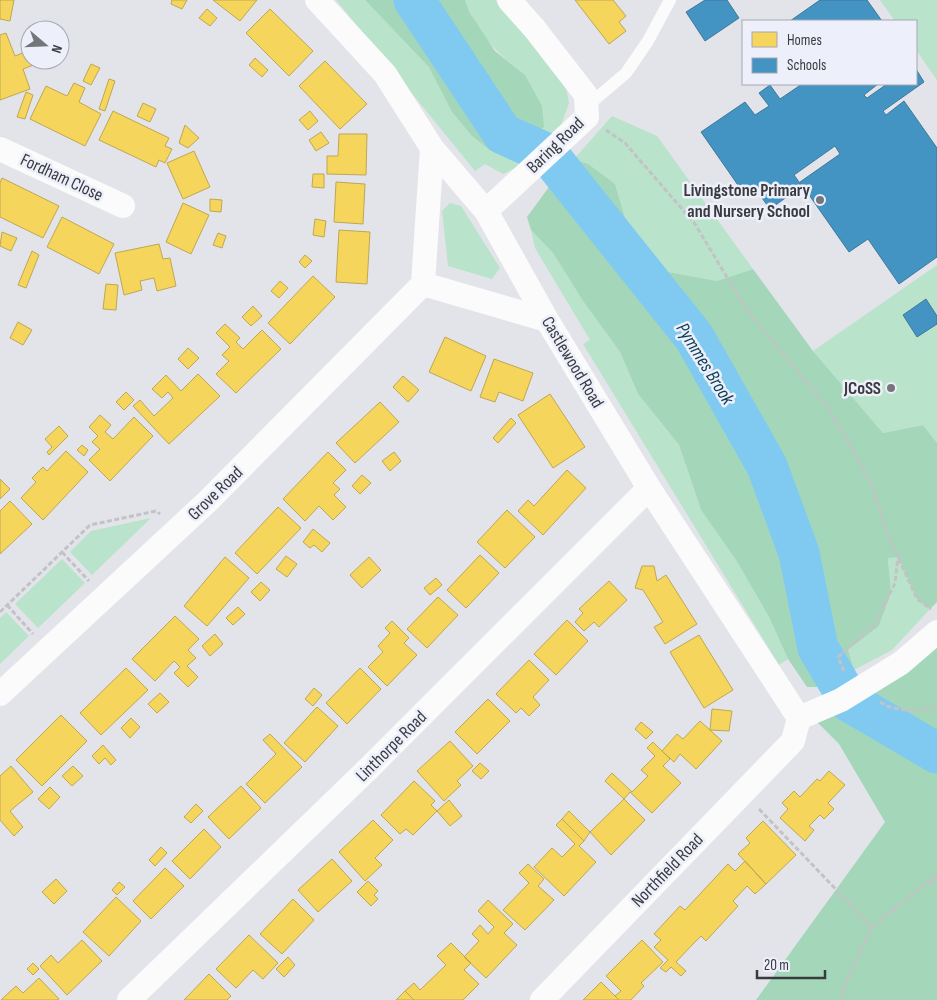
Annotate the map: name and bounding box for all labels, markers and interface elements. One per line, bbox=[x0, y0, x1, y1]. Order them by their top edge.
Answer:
north arrow bbox=[20, 20, 70, 70]
legend bbox=[742, 20, 917, 85]
text: Homes bbox=[787, 31, 822, 50]
text: N bbox=[48, 43, 66, 55]
text: Schools bbox=[787, 56, 826, 75]
street label: Baring Road bbox=[522, 113, 588, 178]
street label: Fordham Close bbox=[17, 149, 106, 206]
place label: Livingstone Primary and Nursery School bbox=[684, 180, 810, 222]
marker: Livingstone Primary and Nursery School bbox=[814, 194, 826, 206]
street label: Castlewood Road bbox=[537, 313, 608, 412]
water label: Pymmes Brook bbox=[671, 319, 739, 410]
place label: JCoSS bbox=[843, 378, 881, 399]
marker: JCoSS bbox=[885, 382, 897, 394]
street label: Grove Road bbox=[184, 462, 247, 525]
street label: Linthorpe Road bbox=[352, 707, 431, 786]
street label: Northfield Road bbox=[627, 829, 708, 911]
scale bar bbox=[757, 948, 824, 980]
text: 20 m bbox=[764, 956, 789, 975]

